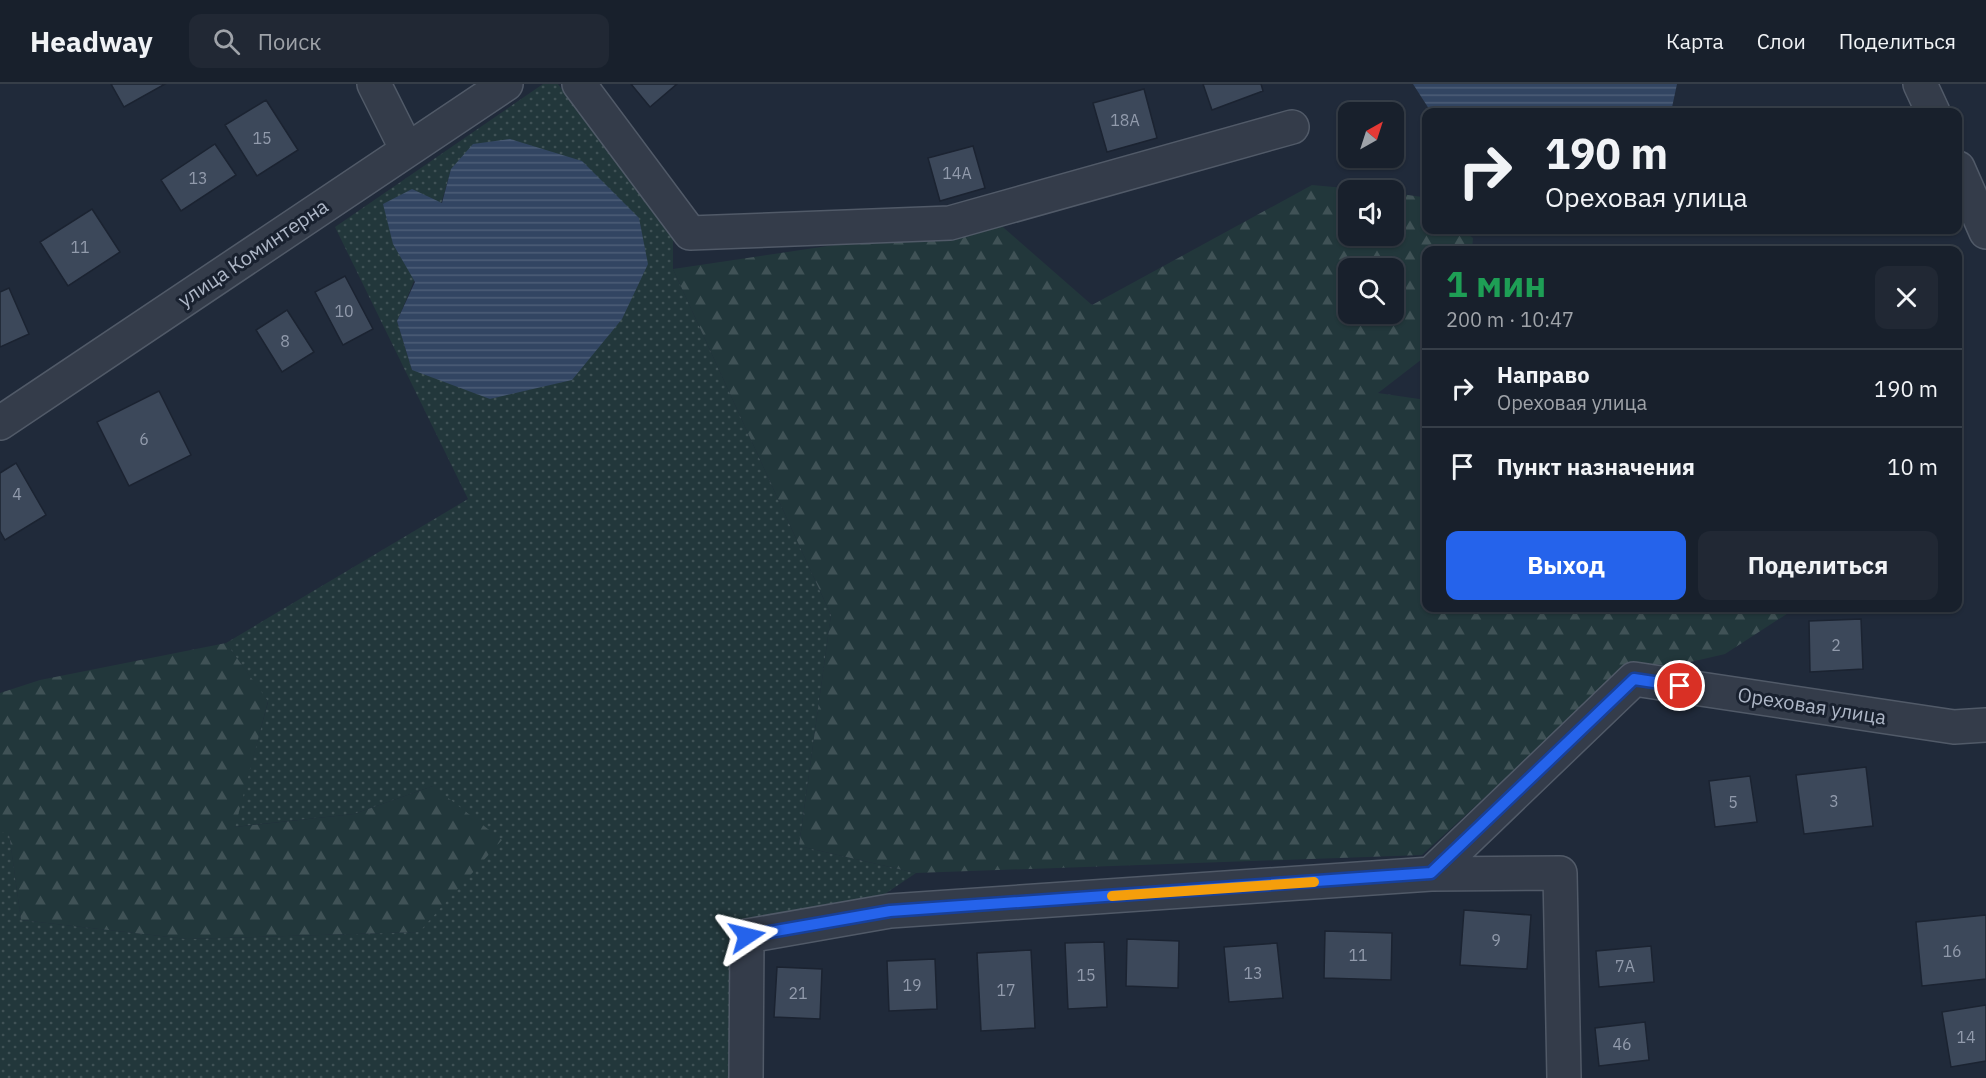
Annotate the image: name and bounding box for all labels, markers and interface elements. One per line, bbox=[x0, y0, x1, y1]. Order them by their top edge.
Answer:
search box bbox=[189, 14, 609, 68]
text: Headway bbox=[30, 23, 153, 60]
icon: search bbox=[210, 25, 243, 58]
text: Поиск bbox=[258, 27, 321, 56]
text: Карта bbox=[1666, 27, 1724, 55]
text: Слои bbox=[1757, 27, 1806, 55]
text: Поделиться bbox=[1839, 27, 1956, 55]
north arrow bbox=[1338, 102, 1404, 168]
map controls bbox=[1338, 102, 1404, 324]
house number: 18А bbox=[1110, 110, 1140, 130]
text: 190 m bbox=[1545, 126, 1668, 181]
house number: 15 bbox=[252, 128, 272, 148]
icon: right bbox=[1446, 132, 1524, 210]
house number: 14А bbox=[942, 163, 972, 183]
house number: 13 bbox=[188, 168, 208, 188]
text: Ореховая улица bbox=[1545, 179, 1748, 214]
button: sound bbox=[1338, 180, 1404, 246]
street label: улица Коминтерна bbox=[172, 192, 333, 313]
house number: 11 bbox=[70, 237, 90, 257]
button: search bbox=[1338, 258, 1404, 324]
text: 1 мин bbox=[1446, 260, 1546, 307]
button: close bbox=[1875, 266, 1938, 329]
house number: 10 bbox=[334, 301, 354, 321]
text: 200 m · 10:47 bbox=[1446, 306, 1574, 333]
house number: 8 bbox=[280, 331, 290, 351]
text: Направо bbox=[1497, 360, 1590, 389]
icon: right bbox=[1446, 372, 1479, 405]
text: 190 m bbox=[1874, 374, 1938, 403]
text: Ореховая улица bbox=[1497, 389, 1647, 416]
house number: 6 bbox=[139, 429, 149, 449]
icon: arrive bbox=[1446, 450, 1479, 483]
text: Пункт назначения bbox=[1497, 452, 1695, 481]
text: 10 m bbox=[1887, 452, 1938, 481]
house number: 4 bbox=[12, 484, 22, 504]
button: Выход bbox=[1446, 531, 1686, 600]
button: Поделиться bbox=[1698, 531, 1938, 600]
house number: 2 bbox=[1831, 635, 1841, 655]
pin bbox=[1654, 660, 1705, 711]
icon: arrive bbox=[1663, 669, 1696, 702]
street label: Ореховая улица bbox=[1736, 680, 1889, 731]
house number: 3 bbox=[1829, 791, 1839, 811]
house number: 5 bbox=[1728, 792, 1738, 812]
position arrow bbox=[715, 904, 779, 968]
house number: 9 bbox=[1491, 930, 1501, 950]
house number: 16 bbox=[1942, 941, 1962, 961]
house number: 11 bbox=[1348, 945, 1368, 965]
house number: 7А bbox=[1615, 956, 1635, 976]
house number: 13 bbox=[1243, 963, 1263, 983]
house number: 15 bbox=[1076, 965, 1096, 985]
house number: 19 bbox=[902, 975, 922, 995]
house number: 17 bbox=[996, 980, 1016, 1000]
house number: 21 bbox=[788, 983, 808, 1003]
house number: 14 bbox=[1956, 1027, 1976, 1047]
house number: 46 bbox=[1612, 1034, 1632, 1054]

